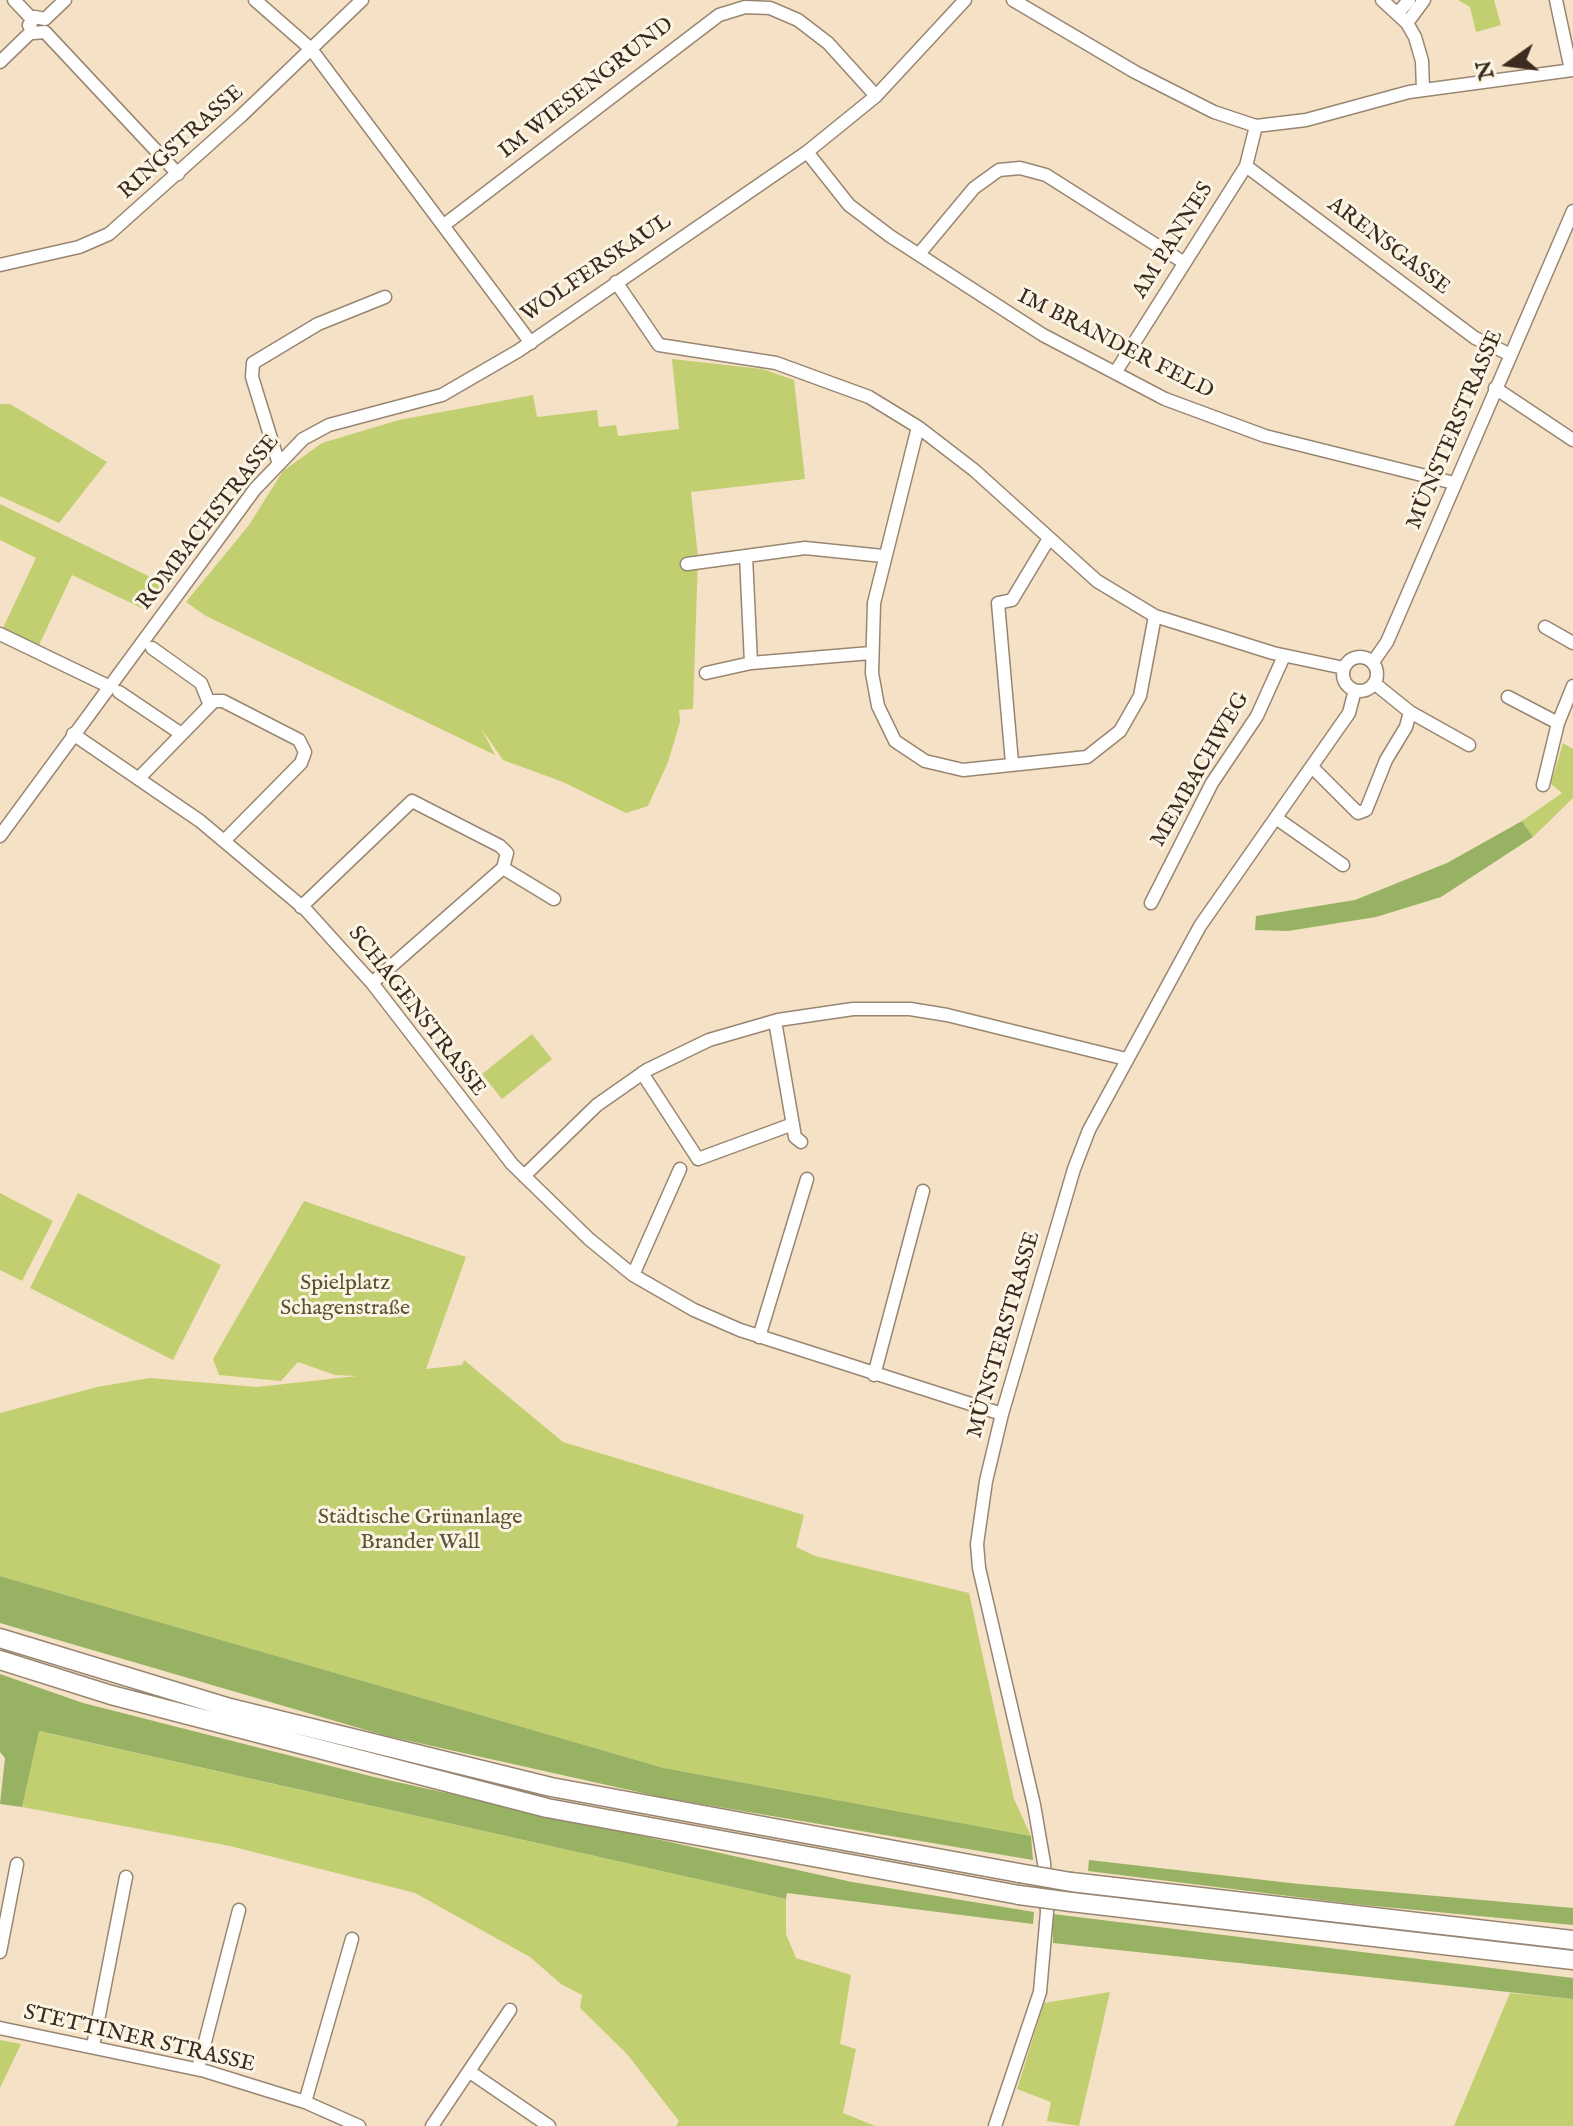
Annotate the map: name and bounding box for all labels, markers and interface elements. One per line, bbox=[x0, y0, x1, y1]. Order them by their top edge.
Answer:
street label: IM WIESENGRUND bbox=[494, 13, 680, 165]
north arrow bbox=[1469, 24, 1549, 104]
text: N bbox=[1470, 57, 1502, 82]
street label: RINGSTRASSE bbox=[114, 80, 250, 206]
street label: AM PANNES bbox=[1128, 178, 1220, 304]
street label: ARENSGASSE bbox=[1321, 192, 1455, 302]
street label: WOLFERSKAUL bbox=[517, 209, 677, 329]
street label: IM BRANDER FELD bbox=[1013, 284, 1217, 406]
street label: MÜNSTERSTRASSE bbox=[1402, 326, 1510, 534]
street label: ROMBACHSTRASSE bbox=[132, 430, 286, 616]
street label: MEMBACHWEG bbox=[1146, 688, 1256, 852]
street label: SCHAGENSTRASSE bbox=[341, 922, 491, 1102]
street label: MÜNSTERSTRASSE bbox=[963, 1229, 1047, 1441]
park label: Spielplatz Schagenstraße bbox=[280, 1271, 410, 1322]
park label: Städtische Grünanlage Brander Wall bbox=[318, 1505, 522, 1556]
street label: STETTINER STRASSE bbox=[21, 2001, 257, 2079]

